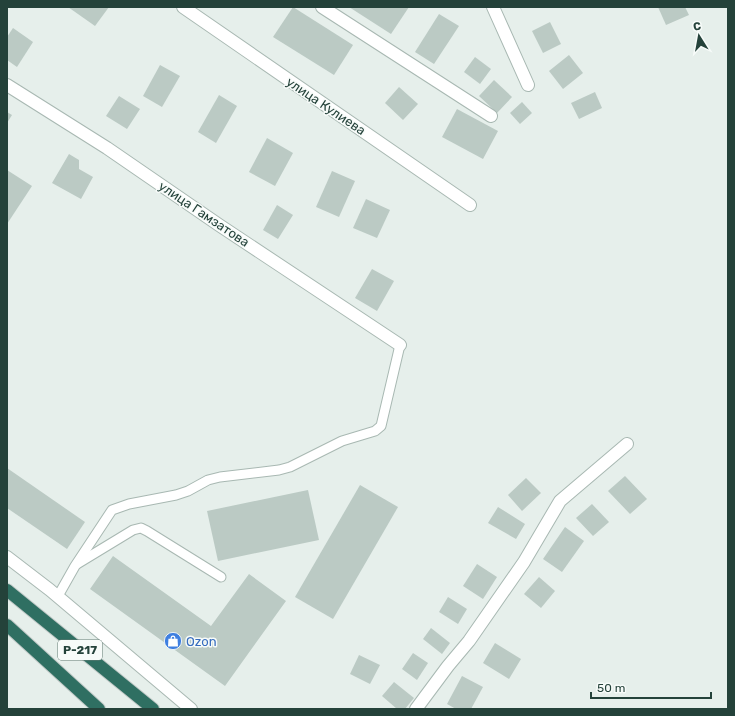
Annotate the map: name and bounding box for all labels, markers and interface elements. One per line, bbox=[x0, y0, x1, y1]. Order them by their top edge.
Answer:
north arrow bbox=[679, 16, 719, 56]
text: С bbox=[692, 20, 702, 34]
street label: улица Кулиева bbox=[284, 74, 368, 138]
street label: улица Гамзатова bbox=[156, 178, 252, 250]
shop icon: Ozon bbox=[163, 631, 183, 651]
place label: Ozon bbox=[186, 634, 217, 649]
road number: Р-217 bbox=[58, 640, 102, 660]
scale bar bbox=[591, 674, 711, 700]
text: 50 m bbox=[597, 681, 625, 695]

